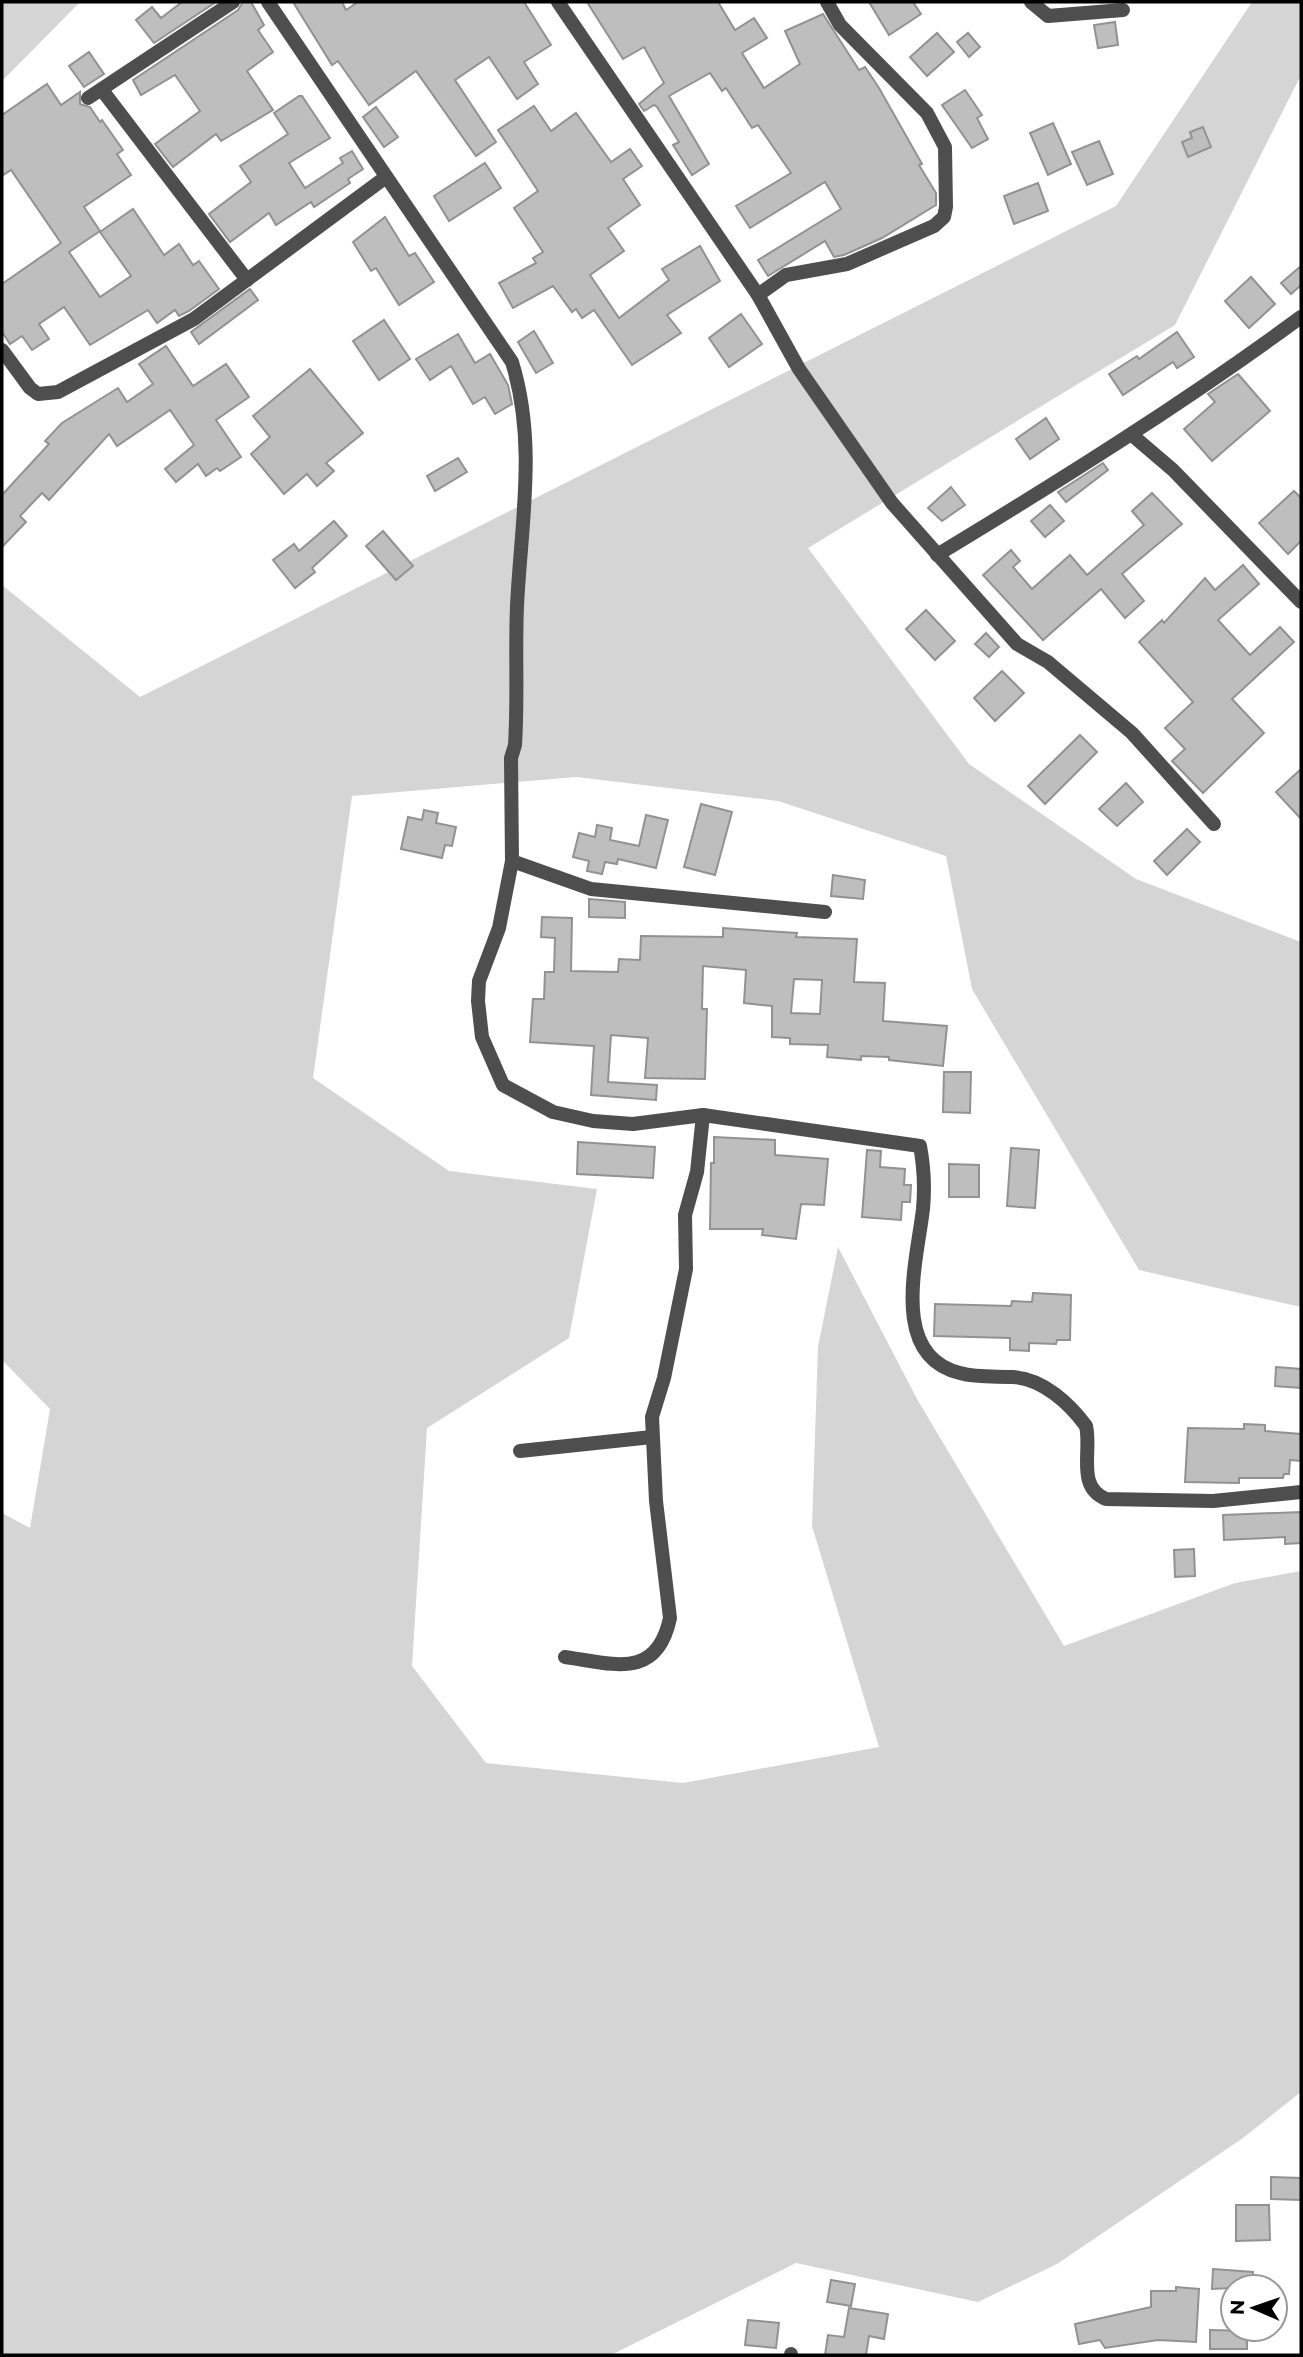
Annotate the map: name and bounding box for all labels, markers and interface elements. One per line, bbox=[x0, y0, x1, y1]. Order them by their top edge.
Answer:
north arrow bbox=[1219, 2273, 1289, 2343]
text: N bbox=[1226, 2299, 1249, 2316]

